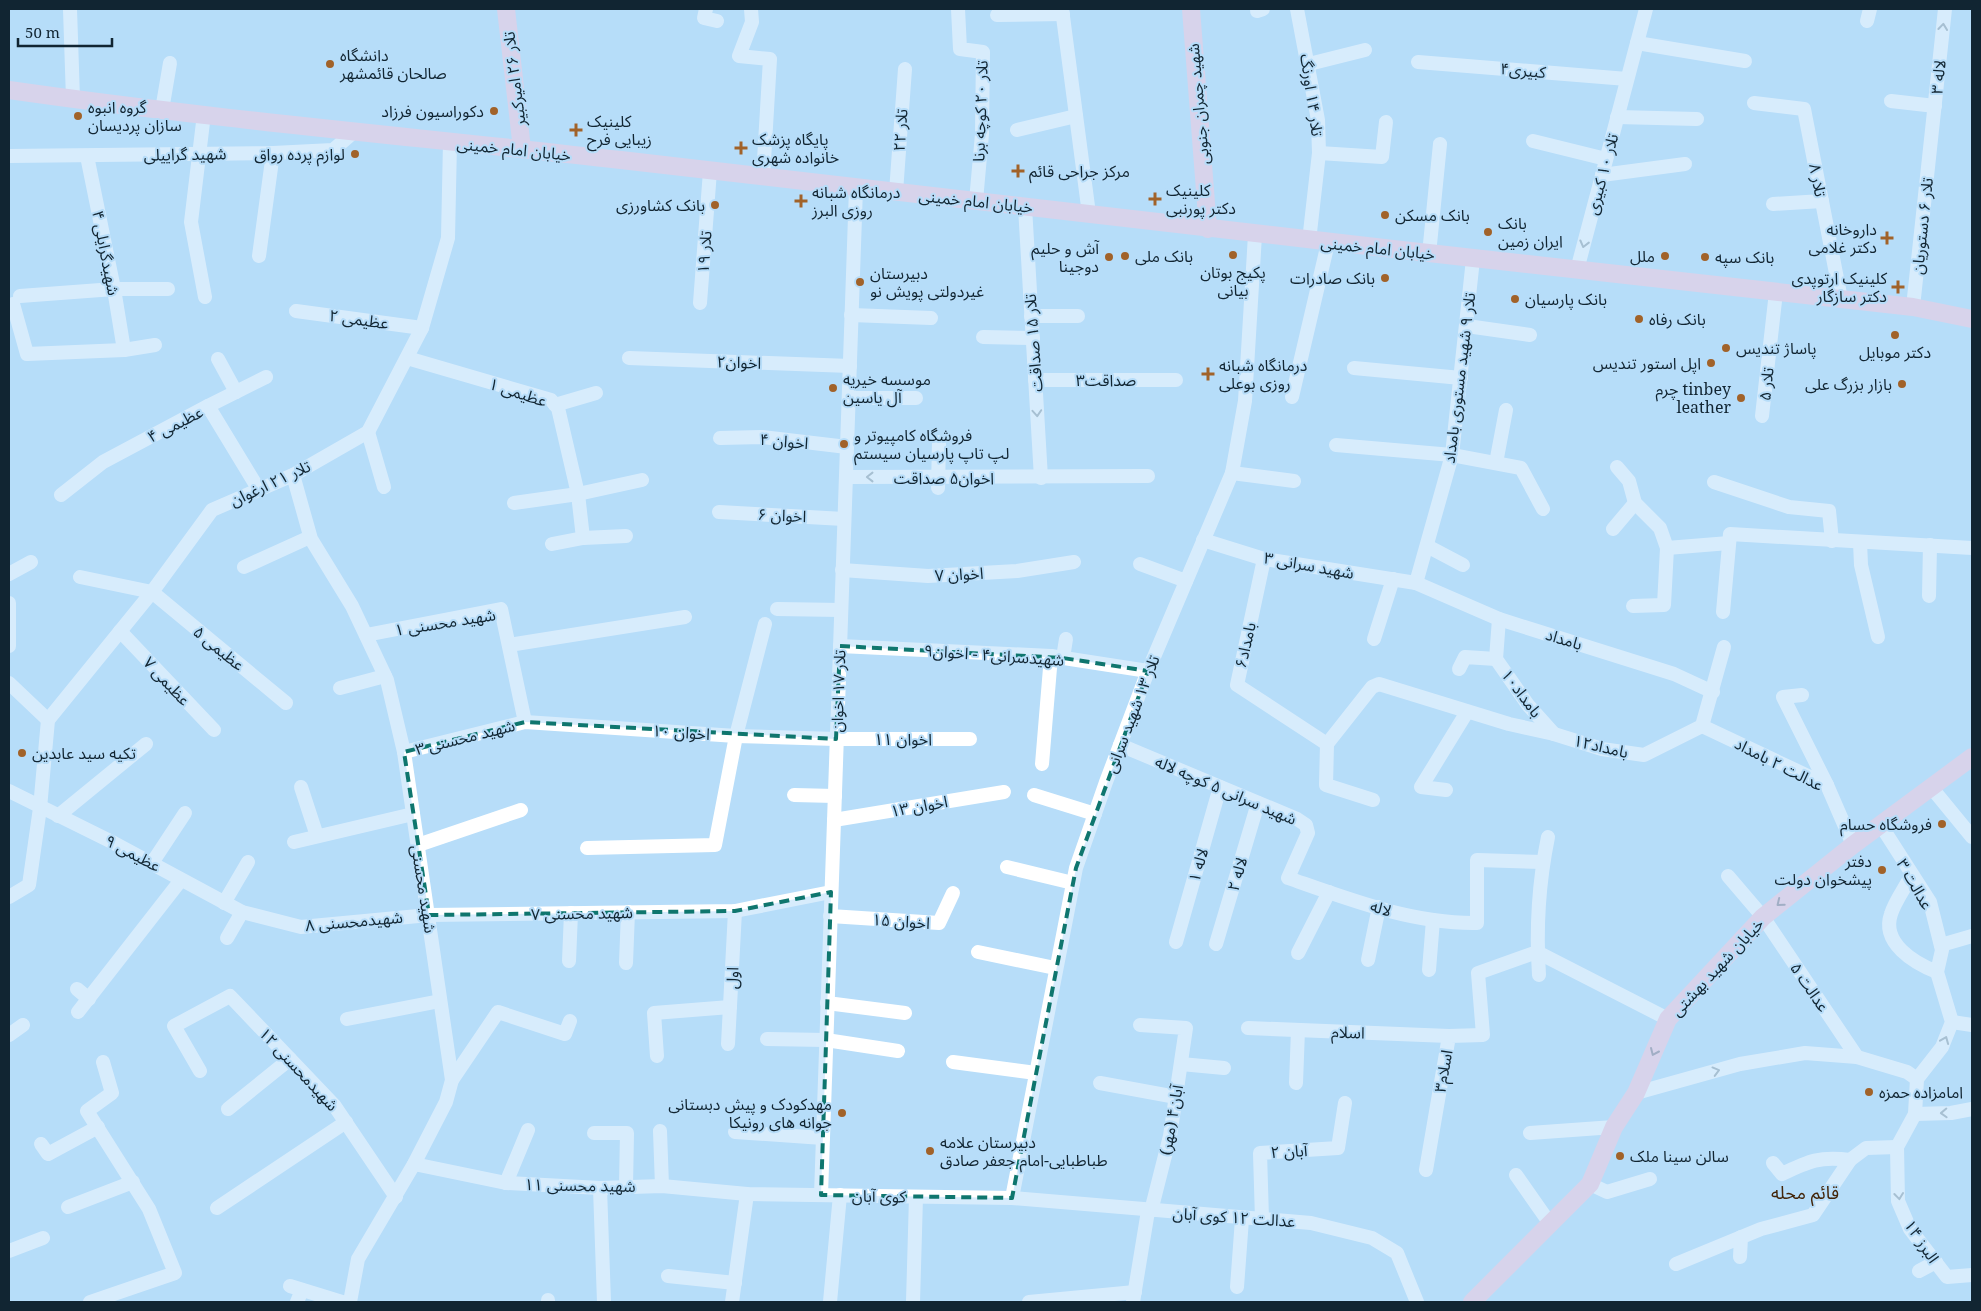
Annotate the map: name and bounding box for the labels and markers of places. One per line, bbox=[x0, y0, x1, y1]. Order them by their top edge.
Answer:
place label: دانشگاه صالحان قائمشهر bbox=[339, 44, 447, 84]
marker: دانشگاه صالحان قائمشهر bbox=[324, 58, 336, 70]
place label: گروه انبوه سازان پردیسان bbox=[88, 96, 182, 136]
place label: دکوراسیون فرزاد bbox=[381, 100, 484, 122]
marker: دکوراسیون فرزاد bbox=[488, 105, 500, 117]
marker: گروه انبوه سازان پردیسان bbox=[72, 110, 84, 122]
place label: کلینیک زیبایی فرح bbox=[587, 110, 652, 152]
marker: کلینیک زیبایی فرح bbox=[569, 123, 583, 137]
place label: پایگاه پزشک خانواده شهری bbox=[752, 128, 839, 168]
marker: پایگاه پزشک خانواده شهری bbox=[734, 141, 748, 155]
place label: لوازم پرده رواق bbox=[254, 143, 345, 167]
marker: لوازم پرده رواق bbox=[349, 148, 361, 160]
place label: مرکز جراحی قائم bbox=[1029, 160, 1130, 184]
marker: مرکز جراحی قائم bbox=[1011, 164, 1025, 178]
place label: کلینیک دکتر پورنبی bbox=[1166, 179, 1236, 219]
place label: درمانگاه شبانه روزی البرز bbox=[811, 181, 900, 221]
marker: کلینیک دکتر پورنبی bbox=[1148, 192, 1162, 206]
place label: بانک کشاورزی bbox=[616, 194, 705, 216]
marker: درمانگاه شبانه روزی البرز bbox=[794, 194, 808, 208]
marker: بانک کشاورزی bbox=[709, 199, 721, 211]
place label: بانک مسکن bbox=[1395, 204, 1470, 226]
marker: بانک مسکن bbox=[1379, 209, 1391, 221]
place label: بانک ایران زمین bbox=[1498, 212, 1563, 252]
place label: داروخانه دکتر غلامی bbox=[1809, 218, 1877, 258]
marker: بانک ایران زمین bbox=[1482, 226, 1494, 238]
marker: داروخانه دکتر غلامی bbox=[1881, 232, 1893, 244]
place label: آش و حلیم دوجینا bbox=[1031, 237, 1100, 277]
place label: بانک ملی bbox=[1135, 245, 1193, 267]
place label: ملل bbox=[1630, 245, 1655, 267]
place label: بانک سپه bbox=[1715, 246, 1774, 268]
marker: پکیج بوتان بیانی bbox=[1227, 249, 1239, 261]
marker: بانک ملی bbox=[1119, 250, 1131, 262]
marker: ملل bbox=[1659, 250, 1671, 262]
marker: آش و حلیم دوجینا bbox=[1103, 251, 1115, 263]
marker: بانک سپه bbox=[1699, 251, 1711, 263]
place label: پکیج بوتان بیانی bbox=[1200, 261, 1266, 301]
place label: دبیرستان غیردولتی پویش نو bbox=[870, 262, 984, 302]
place label: بانک صادرات bbox=[1290, 267, 1375, 289]
place label: کلینیک ارتوپدی دکتر سازگار bbox=[1791, 267, 1887, 307]
marker: بانک صادرات bbox=[1379, 272, 1391, 284]
marker: دبیرستان غیردولتی پویش نو bbox=[854, 276, 866, 288]
marker: کلینیک ارتوپدی دکتر سازگار bbox=[1891, 280, 1905, 294]
place label: بانک پارسیان bbox=[1525, 288, 1607, 310]
marker: بانک پارسیان bbox=[1509, 293, 1521, 305]
place label: بانک رفاه bbox=[1649, 308, 1706, 330]
marker: بانک رفاه bbox=[1633, 313, 1645, 325]
marker: دکتر موبایل bbox=[1889, 329, 1901, 341]
place label: پاساژ تندیس bbox=[1736, 337, 1817, 359]
place label: دکتر موبایل bbox=[1859, 341, 1931, 363]
marker: پاساژ تندیس bbox=[1720, 342, 1732, 354]
place label: اپل استور تندیس bbox=[1593, 352, 1701, 374]
place label: درمانگاه شبانه روزی بوعلی bbox=[1219, 354, 1307, 394]
marker: اپل استور تندیس bbox=[1705, 357, 1717, 369]
marker: درمانگاه شبانه روزی بوعلی bbox=[1201, 367, 1215, 381]
place label: موسسه خیریه آل یاسین bbox=[843, 368, 931, 408]
place label: بازار بزرگ علی bbox=[1805, 373, 1892, 395]
place label: چرم tinbey leather bbox=[1655, 378, 1732, 418]
marker: بازار بزرگ علی bbox=[1896, 378, 1908, 390]
marker: موسسه خیریه آل یاسین bbox=[827, 382, 839, 394]
marker: چرم tinbey leather bbox=[1735, 392, 1747, 404]
place label: فروشگاه کامپیوتر و لپ تاپ پارسیان سیستم bbox=[854, 424, 1010, 466]
marker: فروشگاه کامپیوتر و لپ تاپ پارسیان سیستم bbox=[838, 438, 850, 450]
place label: تکیه سید عابدین bbox=[32, 742, 136, 764]
marker: تکیه سید عابدین bbox=[16, 747, 28, 759]
place label: فروشگاه حسام bbox=[1840, 813, 1932, 837]
marker: فروشگاه حسام bbox=[1936, 818, 1948, 830]
place label: دفتر پیشخوان دولت bbox=[1775, 850, 1872, 890]
marker: دفتر پیشخوان دولت bbox=[1876, 864, 1888, 876]
place label: امامزاده حمزه bbox=[1879, 1081, 1963, 1103]
marker: امامزاده حمزه bbox=[1863, 1086, 1875, 1098]
place label: مهدکودک و پیش دبستانی جوانه های رونیکا bbox=[668, 1093, 832, 1133]
marker: مهدکودک و پیش دبستانی جوانه های رونیکا bbox=[836, 1107, 848, 1119]
place label: دبیرستان علامه طباطبایی-امام جعفر صادق bbox=[940, 1131, 1108, 1173]
marker: دبیرستان علامه طباطبایی-امام جعفر صادق bbox=[924, 1145, 936, 1157]
place label: سالن سینا ملک bbox=[1630, 1145, 1729, 1167]
marker: سالن سینا ملک bbox=[1614, 1150, 1626, 1162]

